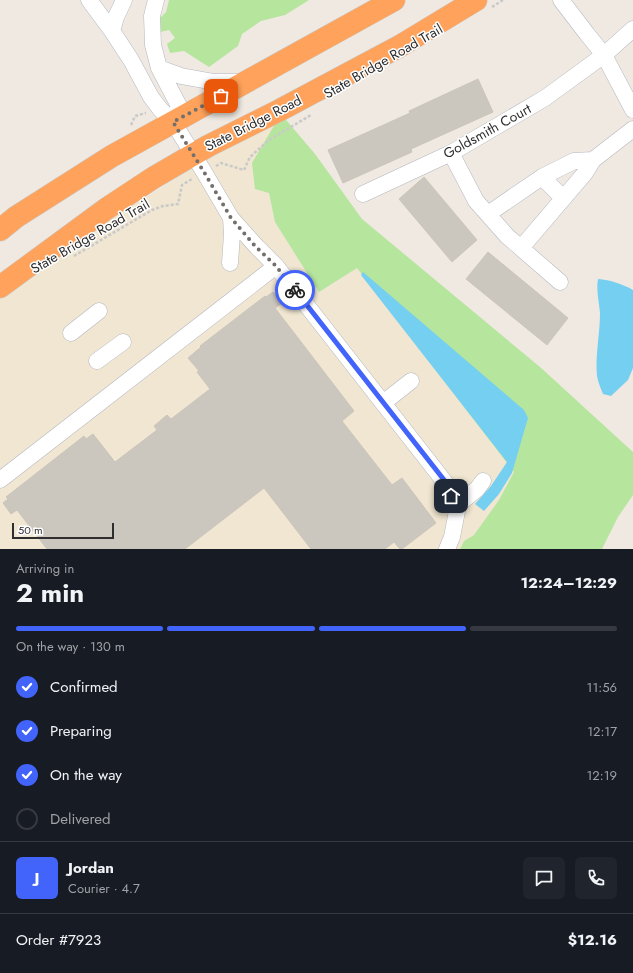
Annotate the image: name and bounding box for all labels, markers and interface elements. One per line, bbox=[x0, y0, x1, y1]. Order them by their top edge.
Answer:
street label: State Bridge Road Trail bbox=[320, 19, 446, 103]
pin bbox=[204, 79, 238, 113]
icon: bag bbox=[210, 85, 232, 107]
street label: State Bridge Road bbox=[201, 90, 305, 156]
street label: Goldsmith Court bbox=[439, 98, 535, 163]
street label: State Bridge Road Trail bbox=[27, 194, 153, 278]
courier bbox=[275, 270, 315, 310]
icon: bike bbox=[284, 279, 306, 301]
pin bbox=[434, 479, 468, 513]
icon: home bbox=[440, 485, 462, 507]
scale bar bbox=[12, 521, 114, 540]
text: 50 m bbox=[18, 522, 43, 538]
text: Arriving in bbox=[16, 559, 74, 578]
text: 12:24–12:29 bbox=[520, 572, 617, 594]
text: 2 min bbox=[16, 574, 84, 612]
text: On the way · 130 m bbox=[16, 637, 125, 656]
icon: check bbox=[16, 676, 38, 698]
text: Confirmed bbox=[50, 676, 118, 698]
text: 11:56 bbox=[587, 678, 617, 697]
icon: check bbox=[16, 720, 38, 742]
text: Preparing bbox=[50, 720, 112, 742]
text: 12:17 bbox=[587, 722, 617, 741]
icon: check bbox=[16, 764, 38, 786]
text: On the way bbox=[50, 764, 122, 786]
text: 12:19 bbox=[587, 766, 617, 785]
text: Delivered bbox=[50, 808, 111, 830]
text: Jordan bbox=[68, 857, 114, 879]
button: chat bbox=[523, 857, 565, 899]
button: phone bbox=[575, 857, 617, 899]
text: J bbox=[35, 867, 39, 889]
text: Courier · 4.7 bbox=[68, 879, 140, 898]
text: Order #7923 bbox=[16, 929, 101, 951]
text: $12.16 bbox=[568, 929, 617, 951]

